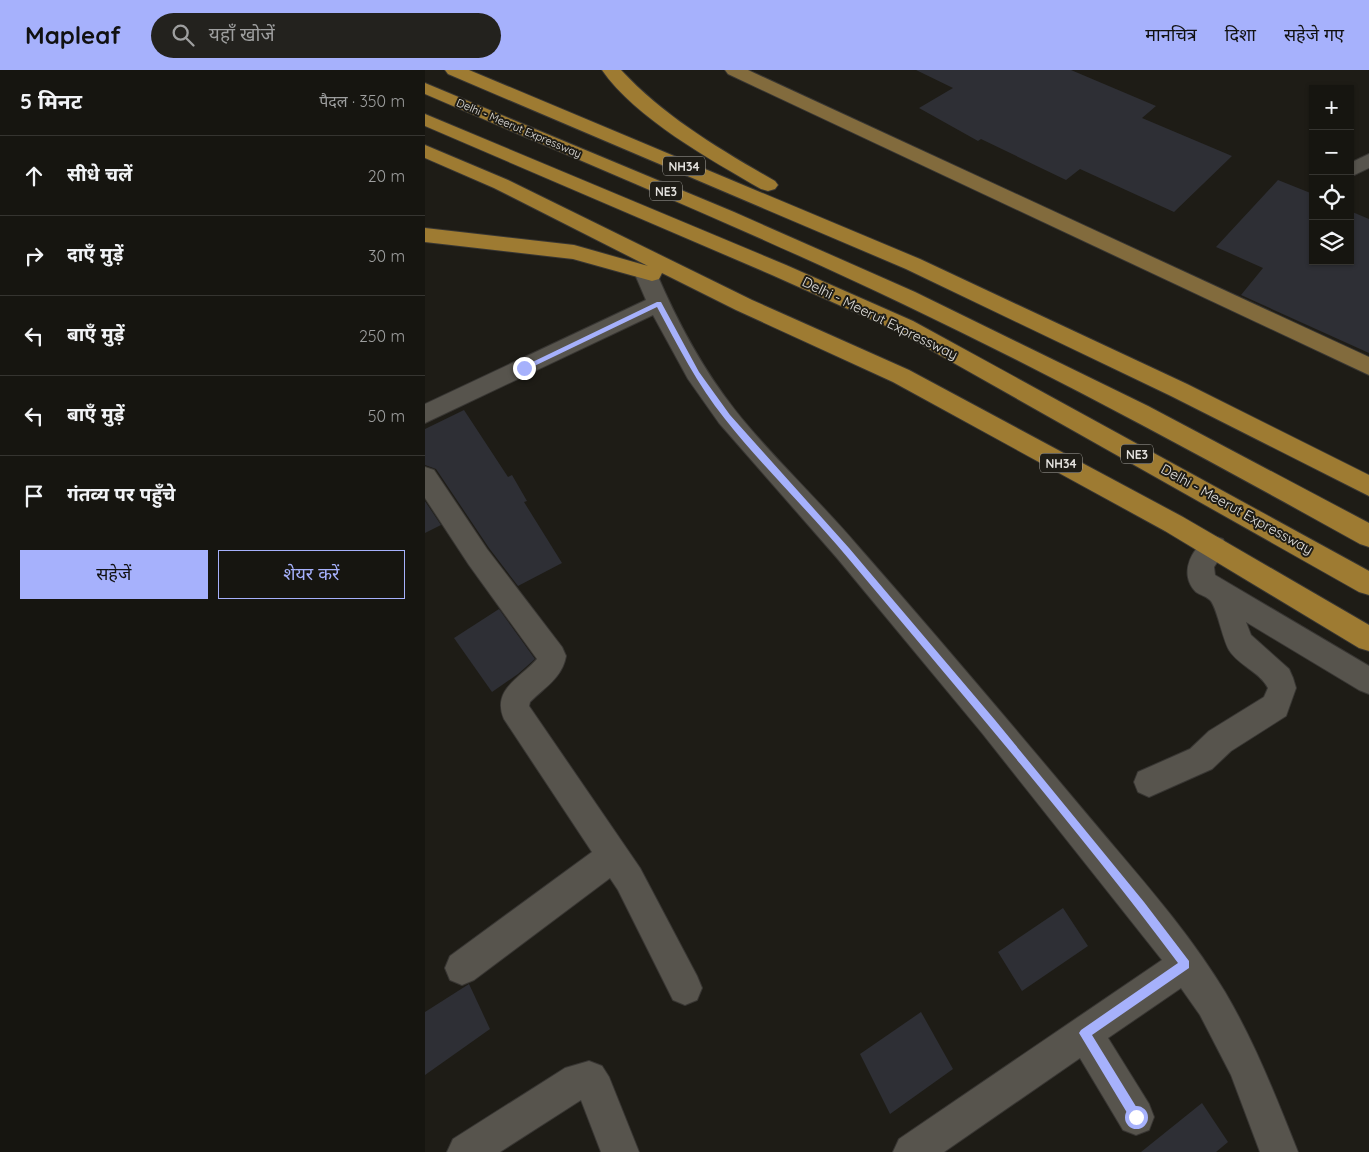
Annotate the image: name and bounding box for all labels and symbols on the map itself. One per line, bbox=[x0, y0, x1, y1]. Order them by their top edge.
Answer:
street label: Delhi - Meerut Expressway bbox=[454, 95, 584, 161]
road number: NH34 bbox=[663, 156, 705, 175]
road number: NE3 bbox=[650, 182, 682, 200]
street label: Delhi - Meerut Expressway bbox=[799, 272, 961, 364]
route end bbox=[513, 357, 536, 380]
road number: NE3 bbox=[1121, 444, 1153, 464]
road number: NH34 bbox=[1040, 453, 1082, 472]
street label: Delhi - Meerut Expressway bbox=[1158, 460, 1316, 558]
route start bbox=[1125, 1106, 1148, 1129]

